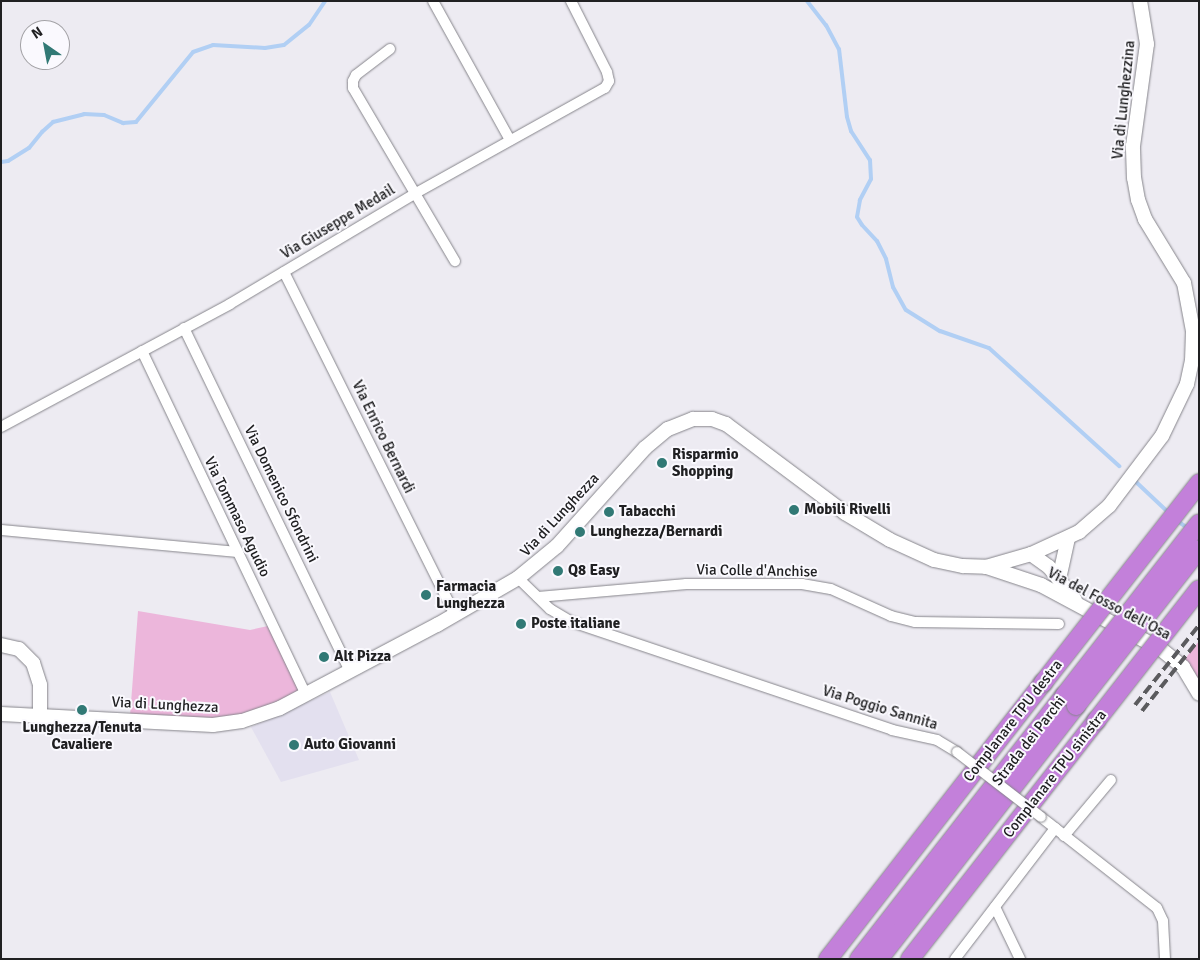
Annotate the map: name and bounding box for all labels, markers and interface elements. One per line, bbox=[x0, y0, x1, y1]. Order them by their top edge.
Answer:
north arrow bbox=[20, 20, 70, 70]
text: N bbox=[28, 23, 46, 43]
street label: Via di Lunghezzina bbox=[1109, 40, 1139, 160]
street label: Via Giuseppe Medail bbox=[278, 181, 398, 263]
street label: Via Enrico Bernardi bbox=[348, 378, 418, 496]
street label: Via Domenico Sfondrini bbox=[240, 423, 322, 565]
place label: Risparmio Shopping bbox=[672, 445, 738, 480]
street label: Via Tommaso Agudio bbox=[200, 454, 274, 580]
marker: Risparmio Shopping bbox=[656, 457, 668, 469]
street label: Via di Lunghezza bbox=[517, 470, 603, 560]
place label: Mobili Rivelli bbox=[804, 501, 891, 519]
place label: Tabacchi bbox=[619, 503, 676, 521]
marker: Mobili Rivelli bbox=[788, 504, 800, 516]
marker: Tabacchi bbox=[603, 506, 615, 518]
place label: Lunghezza/Bernardi bbox=[590, 523, 723, 541]
marker: Lunghezza/Bernardi bbox=[574, 526, 586, 538]
street label: Via Colle d'Anchise bbox=[696, 561, 818, 581]
place label: Q8 Easy bbox=[568, 562, 620, 580]
street label: Via del Fosso dell'Osa bbox=[1044, 564, 1174, 644]
marker: Q8 Easy bbox=[552, 565, 564, 577]
place label: Farmacia Lunghezza bbox=[436, 577, 505, 612]
marker: Farmacia Lunghezza bbox=[420, 589, 432, 601]
place label: Poste italiane bbox=[531, 615, 620, 633]
marker: Poste italiane bbox=[515, 618, 527, 630]
place label: Alt Pizza bbox=[334, 648, 391, 666]
marker: Alt Pizza bbox=[318, 651, 330, 663]
street label: Complanare TPU destra bbox=[960, 656, 1066, 786]
street label: Via Poggio Sannita bbox=[820, 682, 940, 734]
street label: Via di Lunghezza bbox=[111, 693, 219, 717]
street label: Strada dei Parchi bbox=[988, 693, 1070, 789]
marker: Lunghezza/Tenuta Cavaliere bbox=[76, 704, 88, 716]
street label: Complanare TPU sinistra bbox=[999, 706, 1111, 842]
place label: Lunghezza/Tenuta Cavaliere bbox=[22, 718, 142, 753]
place label: Auto Giovanni bbox=[304, 736, 396, 754]
marker: Auto Giovanni bbox=[288, 739, 300, 751]

